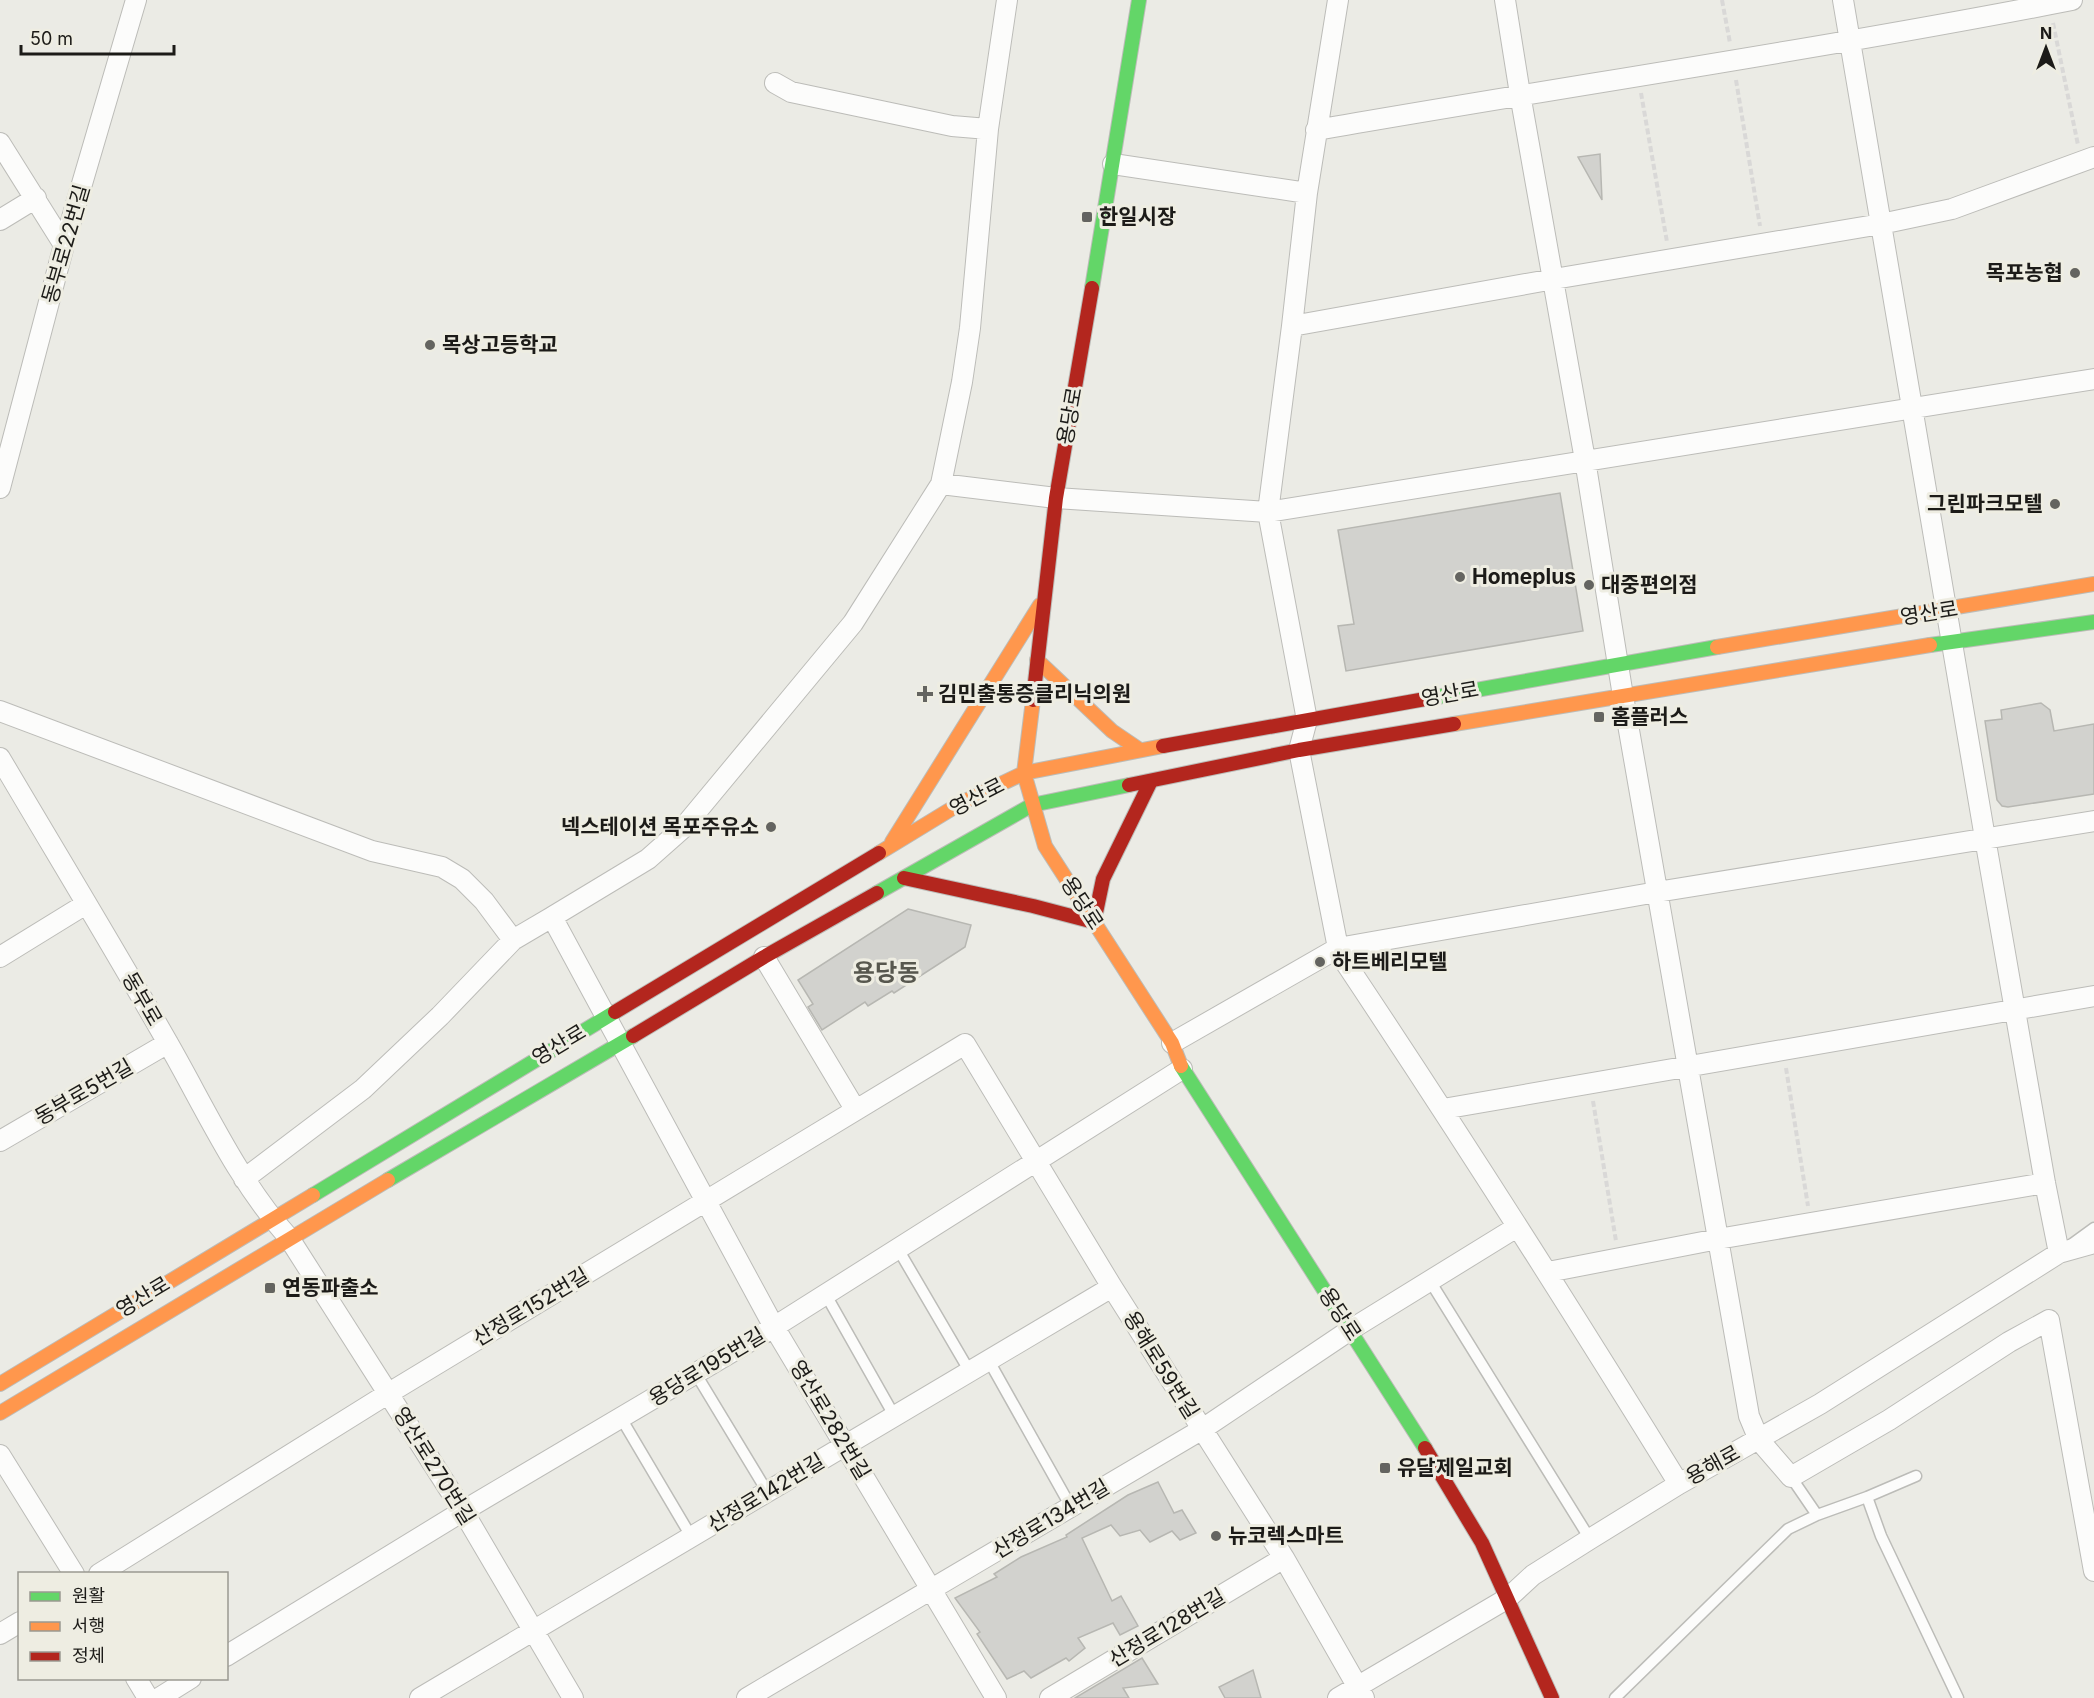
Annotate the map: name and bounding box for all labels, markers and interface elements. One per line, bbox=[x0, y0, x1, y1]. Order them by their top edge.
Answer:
scale bar bbox=[21, 18, 174, 56]
north arrow bbox=[2016, 18, 2076, 78]
text: N bbox=[2040, 23, 2052, 43]
text: 50 m bbox=[30, 28, 73, 49]
street label: 동부로22번길 bbox=[37, 182, 94, 306]
place label: 한일시장 bbox=[1099, 204, 1176, 229]
marker: 한일시장 bbox=[1080, 210, 1094, 224]
place label: 목포농협 bbox=[1986, 260, 2063, 285]
marker: 목포농협 bbox=[2068, 266, 2082, 280]
place label: 목상고등학교 bbox=[442, 332, 558, 357]
marker: 목상고등학교 bbox=[423, 338, 437, 352]
street label: 용당로 bbox=[1052, 385, 1087, 447]
place label: 그린파크모텔 bbox=[1927, 491, 2043, 516]
marker: 그린파크모텔 bbox=[2048, 497, 2062, 511]
place label: Homeplus bbox=[1472, 564, 1576, 589]
marker: Homeplus bbox=[1453, 570, 1467, 584]
place label: 대중편의점 bbox=[1601, 572, 1698, 597]
marker: 대중편의점 bbox=[1582, 578, 1596, 592]
street label: 영산로 bbox=[1898, 596, 1960, 629]
street label: 영산로 bbox=[1419, 676, 1481, 711]
place label: 김민출통증클리닉의원 bbox=[938, 681, 1131, 706]
marker: 김민출통증클리닉의원 bbox=[916, 685, 934, 703]
place label: 홈플러스 bbox=[1611, 704, 1688, 729]
marker: 홈플러스 bbox=[1592, 710, 1606, 724]
street label: 영산로 bbox=[945, 772, 1008, 821]
place label: 넥스테이션 목포주유소 bbox=[561, 814, 759, 839]
marker: 넥스테이션 목포주유소 bbox=[764, 820, 778, 834]
street label: 용당로 bbox=[1056, 872, 1109, 934]
place label: 하트베리모텔 bbox=[1332, 949, 1448, 974]
marker: 하트베리모텔 bbox=[1313, 955, 1327, 969]
district label: 용당동 bbox=[853, 958, 919, 987]
street label: 동부로 bbox=[117, 967, 168, 1030]
street label: 영산로 bbox=[527, 1019, 590, 1070]
street label: 동부로5번길 bbox=[30, 1053, 137, 1130]
street label: 산정로152번길 bbox=[468, 1262, 593, 1351]
street label: 영산로 bbox=[111, 1271, 174, 1322]
place label: 연동파출소 bbox=[282, 1275, 379, 1300]
marker: 연동파출소 bbox=[263, 1281, 277, 1295]
street label: 용당로 bbox=[1314, 1283, 1367, 1345]
street label: 용해로59번길 bbox=[1118, 1306, 1204, 1423]
street label: 용당로195번길 bbox=[644, 1322, 769, 1411]
street label: 영산로282번길 bbox=[785, 1355, 876, 1484]
street label: 영산로270번길 bbox=[388, 1402, 481, 1529]
street label: 용해로 bbox=[1681, 1440, 1744, 1490]
street label: 산정로142번길 bbox=[703, 1448, 829, 1537]
place label: 유달제일교회 bbox=[1397, 1455, 1513, 1480]
marker: 유달제일교회 bbox=[1378, 1461, 1392, 1475]
street label: 산정로134번길 bbox=[988, 1474, 1114, 1563]
place label: 뉴코렉스마트 bbox=[1228, 1523, 1344, 1548]
marker: 뉴코렉스마트 bbox=[1209, 1529, 1223, 1543]
legend bbox=[18, 1572, 228, 1680]
street label: 산정로128번길 bbox=[1104, 1583, 1229, 1672]
text: 원활 bbox=[72, 1585, 105, 1606]
text: 서행 bbox=[72, 1615, 105, 1636]
text: 정체 bbox=[72, 1645, 105, 1666]

